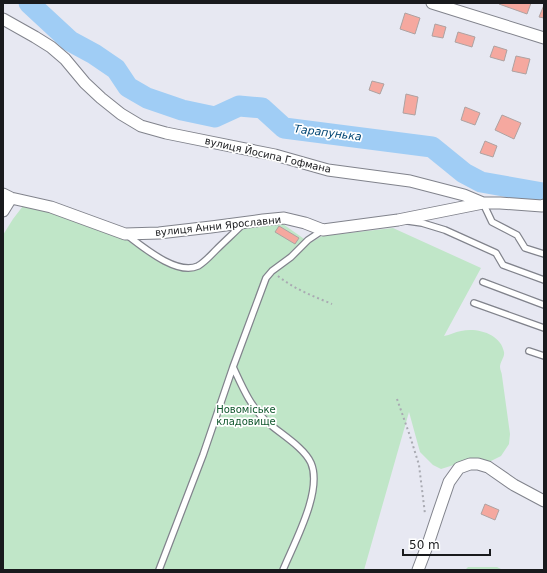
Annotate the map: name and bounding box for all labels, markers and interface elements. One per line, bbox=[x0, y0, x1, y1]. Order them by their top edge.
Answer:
water label: Тарапунька bbox=[293, 122, 363, 144]
street label: вулиця Йосипа Гофмана bbox=[204, 134, 332, 175]
street label: вулиця Анни Ярославни bbox=[154, 214, 282, 238]
park label: Новоміське кладовище bbox=[216, 404, 276, 427]
scale bar bbox=[403, 531, 490, 557]
text: 50 m bbox=[409, 538, 440, 552]

